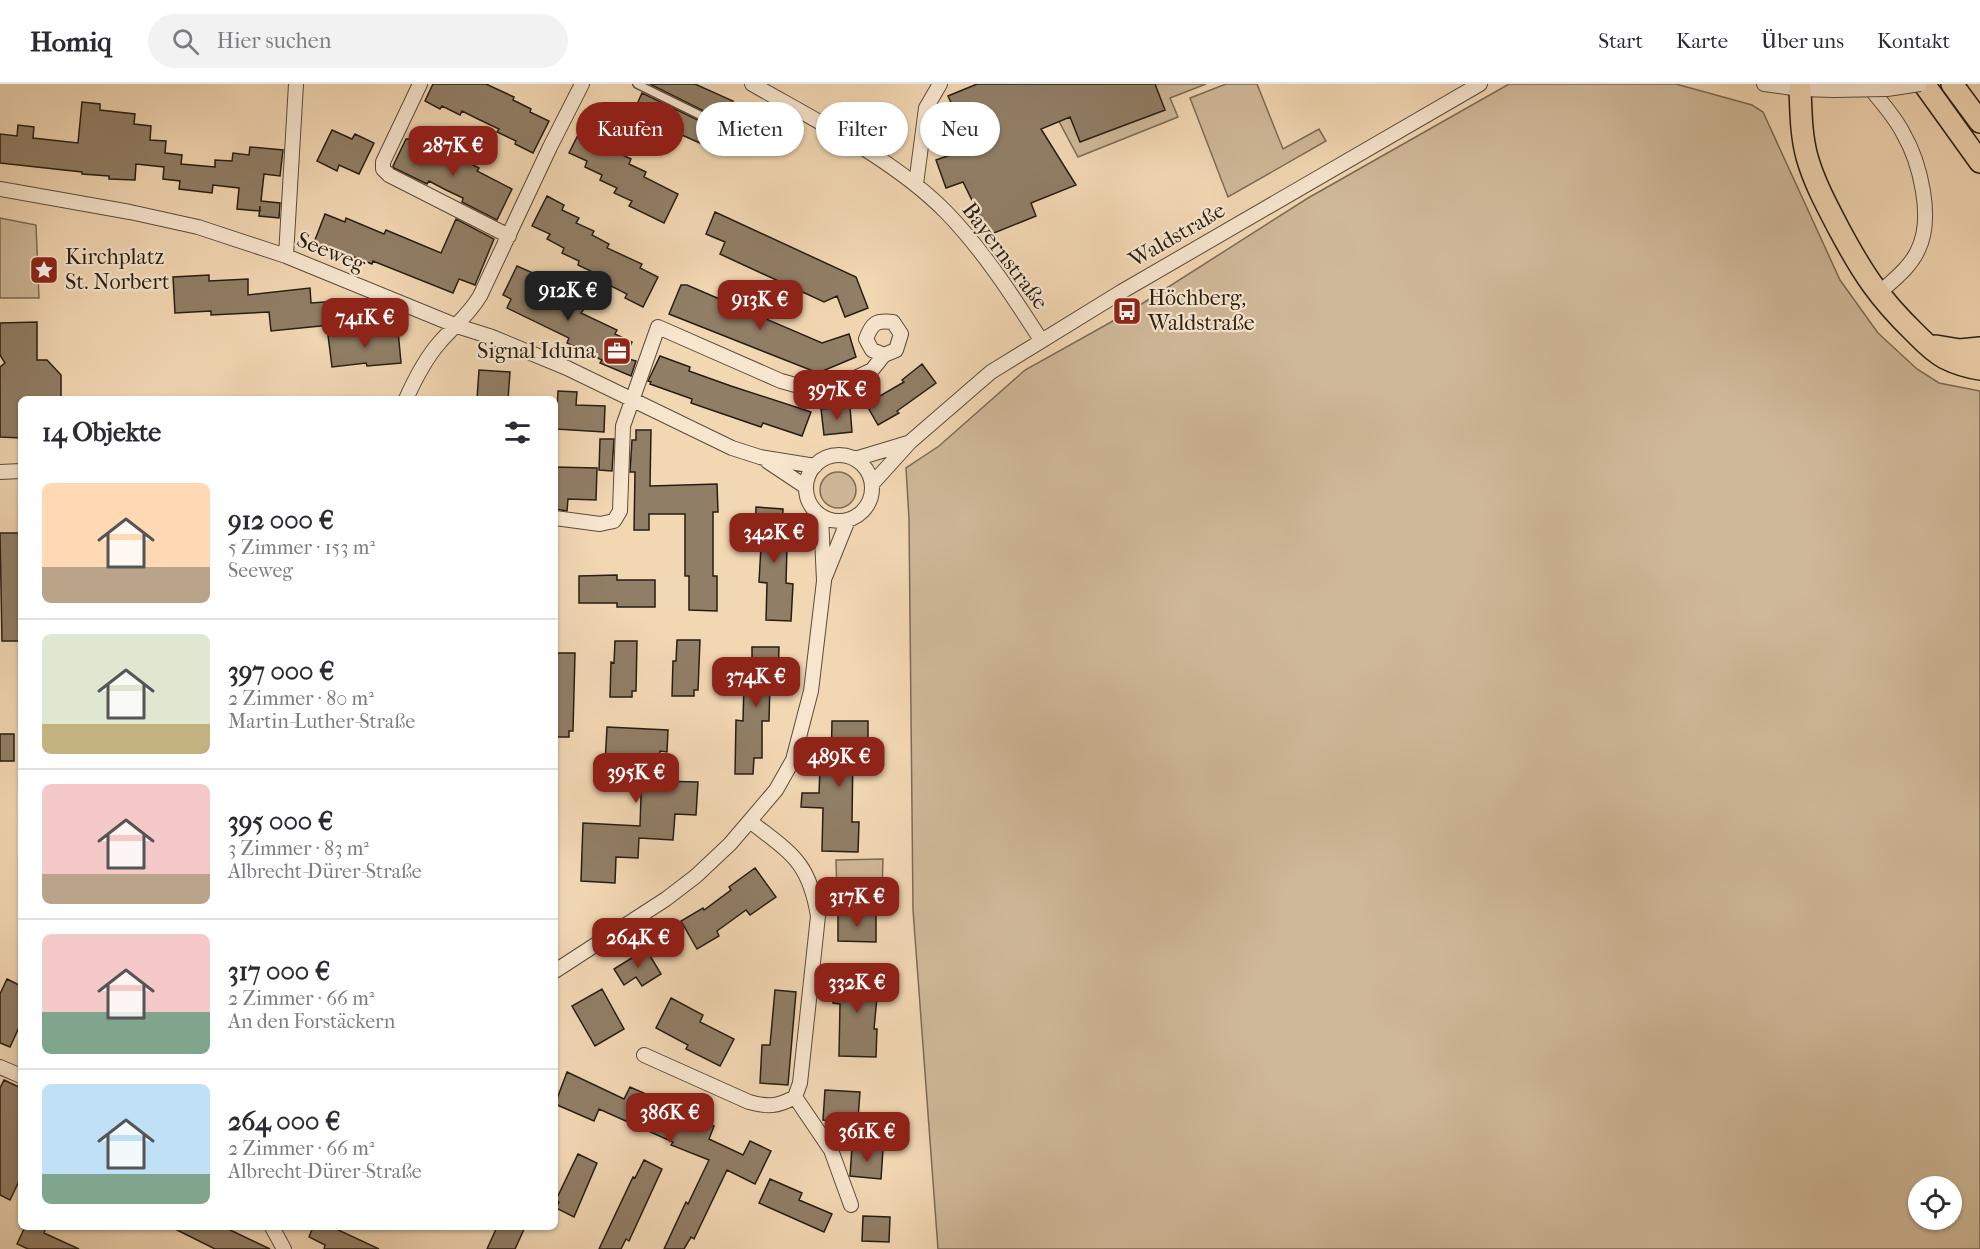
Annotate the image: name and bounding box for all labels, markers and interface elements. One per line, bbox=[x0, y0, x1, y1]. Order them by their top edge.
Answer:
search box bbox=[148, 14, 568, 68]
text: Homiq bbox=[30, 25, 112, 58]
icon: search bbox=[169, 25, 202, 58]
text: Hier suchen bbox=[217, 28, 331, 54]
text: Start bbox=[1598, 29, 1643, 53]
text: Karte bbox=[1676, 29, 1728, 53]
text: Über uns bbox=[1761, 29, 1844, 53]
text: Kontakt bbox=[1877, 29, 1950, 53]
chip: Kaufen bbox=[576, 102, 684, 156]
chip: Mieten bbox=[696, 102, 804, 156]
chip: Filter bbox=[816, 102, 908, 156]
chip: Neu bbox=[920, 102, 1000, 156]
pin: 287K € bbox=[404, 126, 502, 177]
text: 287K € bbox=[423, 134, 483, 157]
street label: Waldstraße bbox=[1123, 197, 1230, 273]
street label: Bayernstraße bbox=[956, 198, 1054, 315]
street label: Seeweg bbox=[293, 227, 369, 278]
place label: Kirchplatz St. Norbert bbox=[65, 244, 170, 295]
place icon: Kirchplatz St. Norbert bbox=[28, 254, 60, 286]
pin: 912K € bbox=[519, 271, 617, 322]
text: 912K € bbox=[539, 279, 597, 302]
pin: 913K € bbox=[711, 280, 809, 331]
place label: Höchberg, Waldstraße bbox=[1147, 285, 1255, 336]
text: 913K € bbox=[732, 288, 788, 311]
bus stop icon: Höchberg, Waldstraße bbox=[1111, 295, 1143, 327]
pin: 741K € bbox=[316, 298, 414, 349]
text: 741K € bbox=[336, 306, 394, 329]
office icon: Signal Iduna bbox=[601, 335, 633, 367]
place label: Signal Iduna bbox=[477, 338, 597, 364]
pin: 397K € bbox=[788, 370, 886, 421]
text: 397K € bbox=[807, 378, 867, 401]
icon: filters bbox=[501, 416, 534, 449]
text: 14 Objekte bbox=[42, 417, 161, 448]
text: 912 000 € bbox=[228, 505, 334, 536]
icon: home bbox=[90, 507, 162, 579]
pin: 342K € bbox=[725, 513, 823, 564]
text: 342K € bbox=[743, 521, 805, 544]
text: 5 Zimmer · 153 m² bbox=[228, 536, 375, 559]
text: Seeweg bbox=[228, 559, 293, 582]
text: 397 000 € bbox=[228, 656, 334, 687]
pin: 374K € bbox=[707, 657, 805, 708]
icon: home bbox=[90, 658, 162, 730]
text: 374K € bbox=[726, 665, 786, 688]
text: 2 Zimmer · 80 m² bbox=[228, 687, 374, 710]
text: Martin-Luther-Straße bbox=[228, 710, 415, 733]
pin: 489K € bbox=[790, 737, 888, 788]
text: 489K € bbox=[807, 745, 871, 768]
pin: 395K € bbox=[587, 753, 685, 804]
text: 395K € bbox=[607, 761, 665, 784]
text: 395 000 € bbox=[228, 806, 333, 837]
icon: home bbox=[90, 808, 162, 880]
text: 3 Zimmer · 83 m² bbox=[228, 837, 369, 860]
text: Albrecht-Dürer-Straße bbox=[228, 860, 422, 883]
pin: 317K € bbox=[808, 877, 906, 928]
text: 317K € bbox=[829, 885, 885, 908]
pin: 264K € bbox=[589, 918, 687, 969]
text: 264K € bbox=[606, 926, 670, 949]
text: 317 000 € bbox=[228, 956, 330, 987]
icon: home bbox=[90, 958, 162, 1030]
pin: 332K € bbox=[808, 963, 906, 1014]
text: 332K € bbox=[828, 971, 886, 994]
text: 2 Zimmer · 66 m² bbox=[228, 987, 374, 1010]
text: An den Forstäckern bbox=[228, 1010, 395, 1033]
pin: 386K € bbox=[621, 1093, 719, 1144]
text: 386K € bbox=[640, 1101, 700, 1124]
text: 264 000 € bbox=[228, 1106, 340, 1137]
icon: home bbox=[90, 1108, 162, 1180]
pin: 361K € bbox=[818, 1112, 916, 1163]
text: 361K € bbox=[839, 1120, 895, 1143]
text: 2 Zimmer · 66 m² bbox=[228, 1137, 374, 1160]
text: Albrecht-Dürer-Straße bbox=[228, 1160, 422, 1183]
map controls bbox=[1908, 1176, 1962, 1230]
button: locate bbox=[1908, 1176, 1962, 1230]

